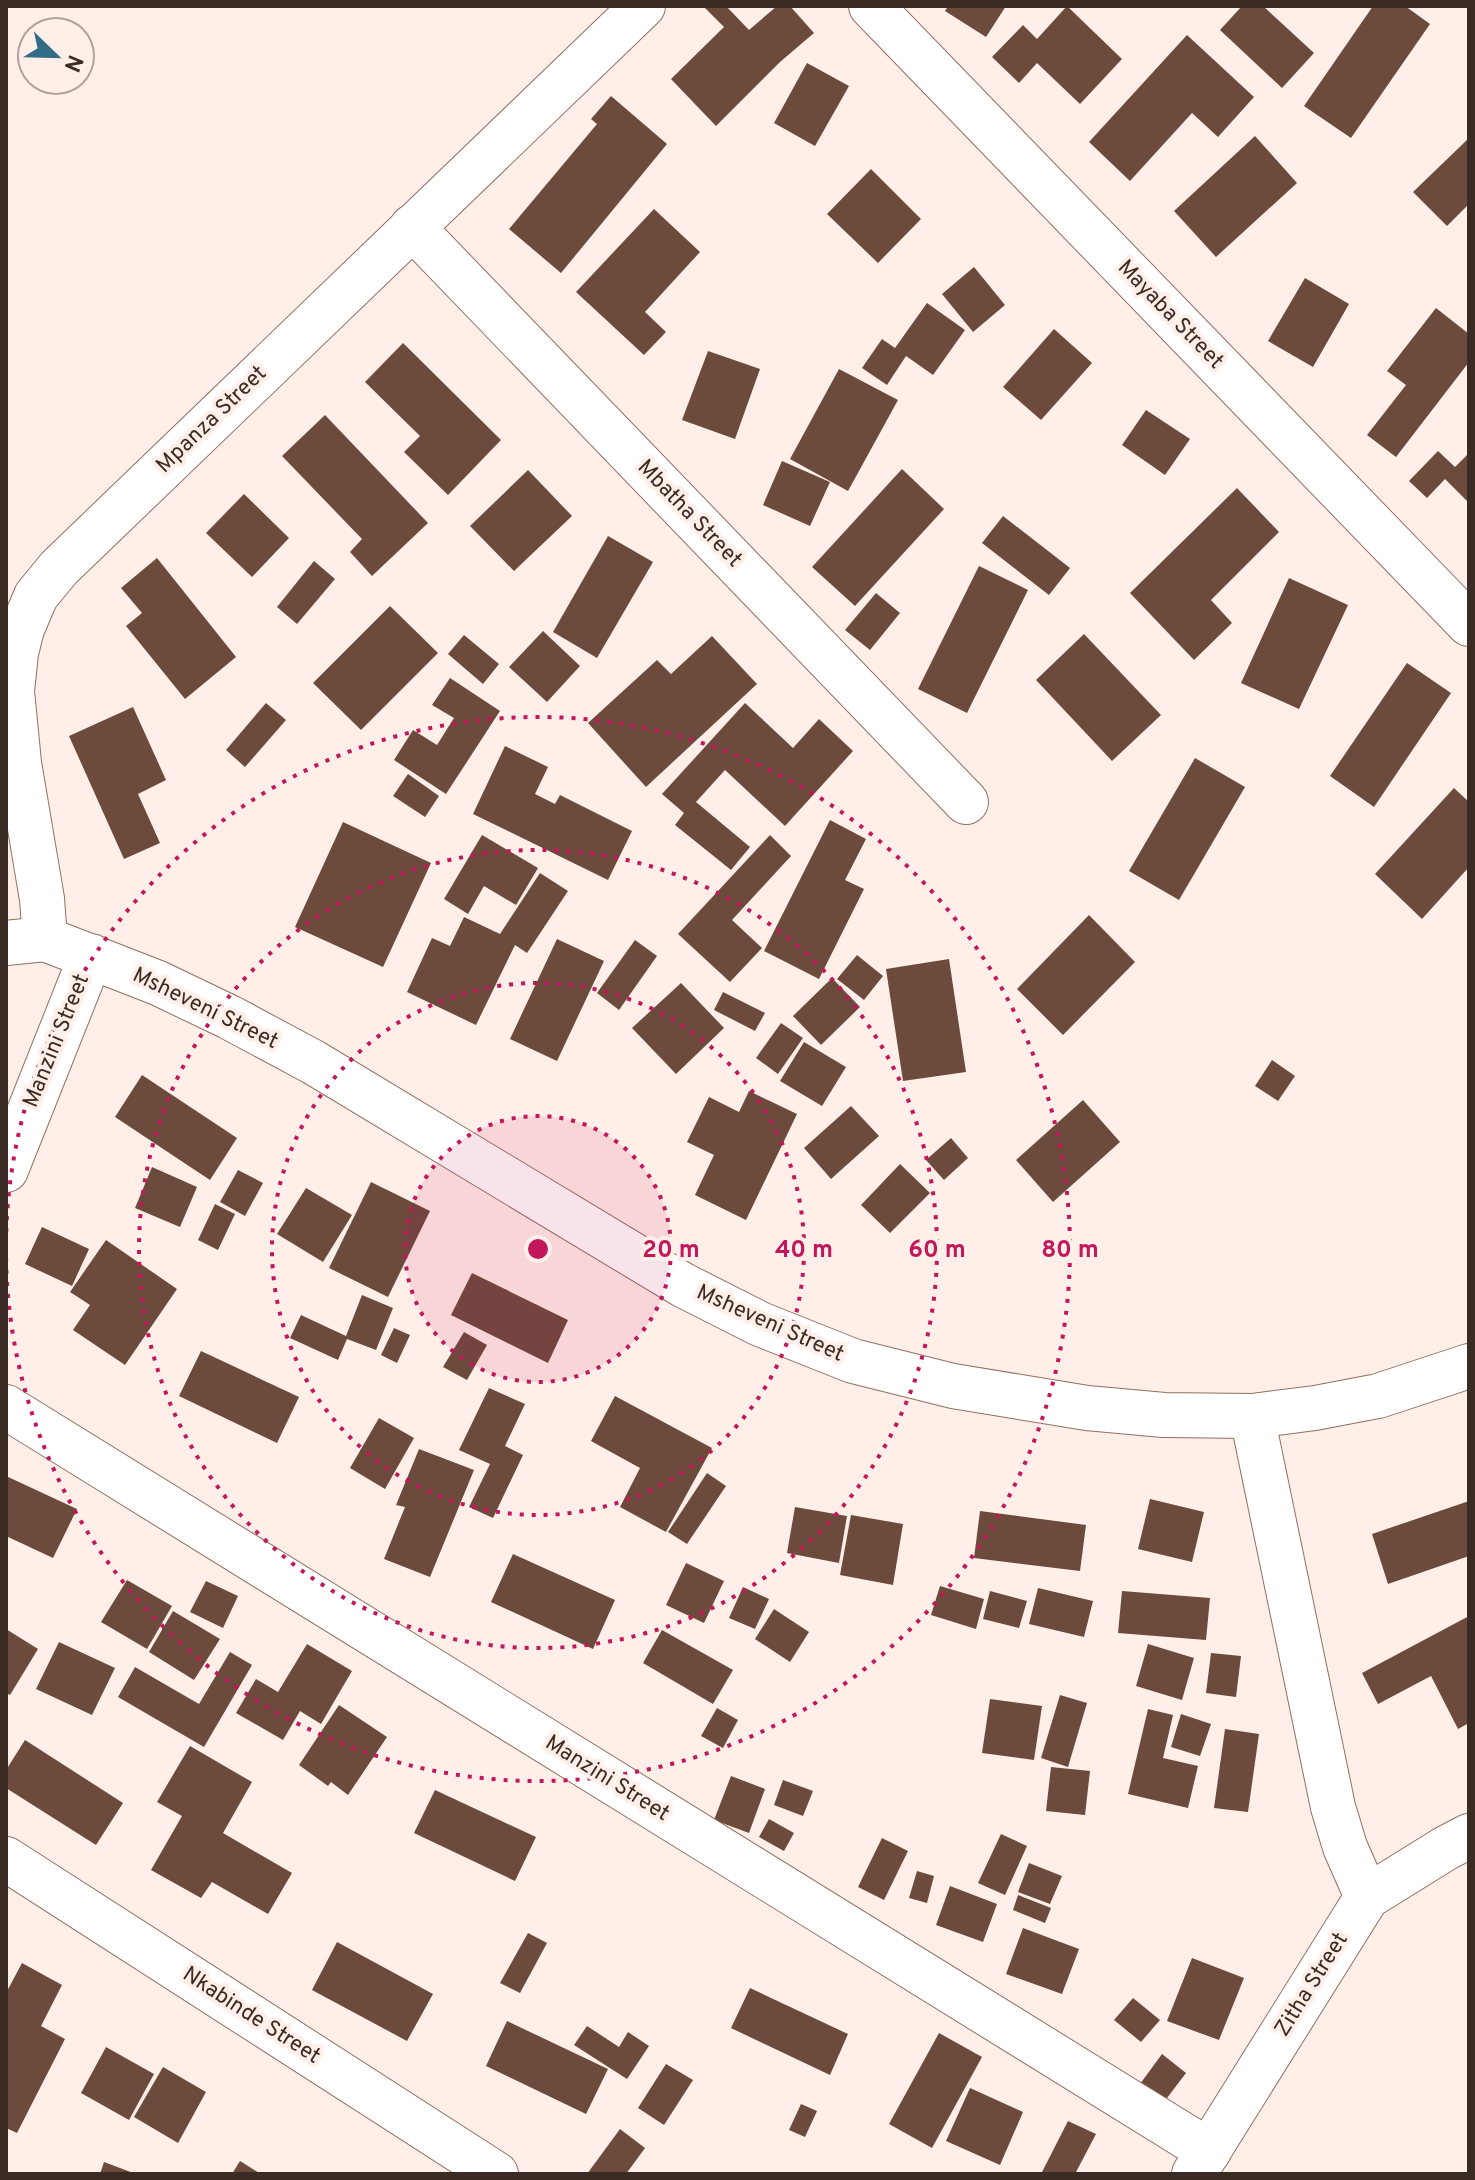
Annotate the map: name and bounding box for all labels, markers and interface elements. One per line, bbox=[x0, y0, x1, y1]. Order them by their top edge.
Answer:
north arrow bbox=[16, 16, 96, 96]
text: N bbox=[57, 50, 88, 75]
street label: Mayaba Street bbox=[1111, 255, 1229, 375]
street label: Mpanza Street bbox=[151, 361, 273, 479]
street label: Mbatha Street bbox=[631, 455, 747, 573]
street label: Msheveni Street bbox=[128, 962, 282, 1056]
street label: Manzini Street bbox=[18, 970, 96, 1112]
centre of rings bbox=[524, 1235, 552, 1263]
text: 20 m bbox=[642, 1236, 700, 1266]
text: 40 m bbox=[775, 1236, 833, 1266]
text: 60 m bbox=[908, 1236, 966, 1266]
text: 80 m bbox=[1041, 1236, 1099, 1266]
street label: Msheveni Street bbox=[692, 1279, 848, 1369]
street label: Manzini Street bbox=[540, 1730, 674, 1828]
street label: Zitha Street bbox=[1269, 1928, 1355, 2042]
street label: Nkabinde Street bbox=[177, 1961, 325, 2071]

